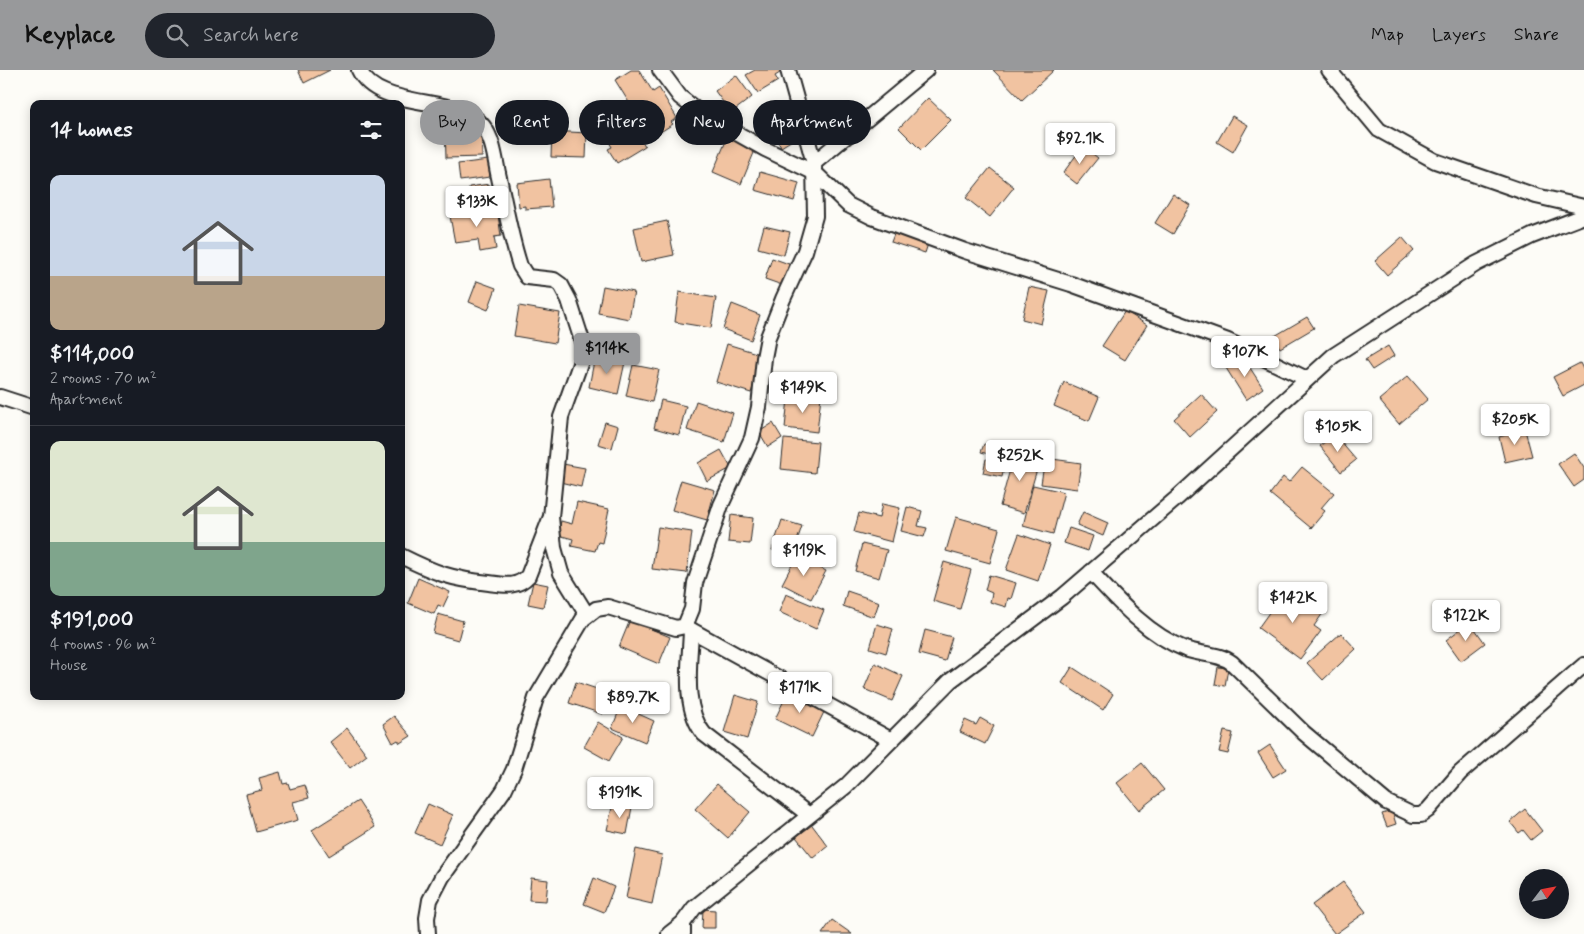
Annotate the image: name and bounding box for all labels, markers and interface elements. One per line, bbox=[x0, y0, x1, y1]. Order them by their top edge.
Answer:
search box bbox=[145, 13, 495, 58]
text: Keyplace bbox=[25, 20, 115, 51]
icon: search bbox=[163, 21, 191, 49]
text: Search here bbox=[203, 23, 299, 48]
text: Map bbox=[1371, 23, 1404, 47]
text: Layers bbox=[1432, 23, 1486, 47]
text: Share bbox=[1514, 23, 1559, 47]
chip: Buy bbox=[420, 100, 485, 145]
chip: Rent bbox=[495, 100, 569, 145]
chip: Filters bbox=[579, 100, 665, 145]
chip: New bbox=[675, 100, 743, 145]
chip: Apartment bbox=[753, 100, 871, 145]
text: 14 homes bbox=[50, 116, 133, 144]
icon: filters bbox=[357, 116, 385, 144]
pin: $92.1K bbox=[1039, 122, 1121, 165]
text: $92.1K bbox=[1056, 128, 1104, 149]
pin: $133K bbox=[442, 186, 512, 228]
text: $133K bbox=[456, 191, 498, 212]
icon: home bbox=[173, 208, 263, 298]
pin: $114K bbox=[572, 332, 642, 375]
pin: $107K bbox=[1210, 336, 1280, 378]
text: $114K bbox=[585, 338, 629, 359]
text: $114,000 bbox=[50, 340, 134, 368]
text: $107K bbox=[1222, 341, 1268, 362]
text: 2 rooms · 70 m² bbox=[50, 368, 157, 389]
pin: $149K bbox=[768, 372, 838, 414]
text: $149K bbox=[780, 377, 826, 398]
text: Apartment bbox=[50, 389, 123, 410]
pin: $205K bbox=[1480, 404, 1550, 446]
text: $205K bbox=[1492, 409, 1538, 430]
pin: $105K bbox=[1303, 410, 1373, 453]
text: $105K bbox=[1315, 416, 1361, 437]
pin: $252K bbox=[985, 440, 1055, 482]
text: $252K bbox=[997, 445, 1043, 466]
icon: home bbox=[173, 473, 263, 563]
pin: $119K bbox=[769, 534, 839, 577]
text: $119K bbox=[782, 540, 826, 561]
pin: $142K bbox=[1258, 582, 1328, 624]
text: $142K bbox=[1269, 587, 1317, 608]
pin: $122K bbox=[1431, 600, 1501, 642]
text: $122K bbox=[1443, 605, 1489, 626]
text: $191,000 bbox=[50, 606, 133, 634]
text: 4 rooms · 96 m² bbox=[50, 634, 156, 655]
text: House bbox=[50, 655, 88, 676]
pin: $171K bbox=[765, 672, 835, 714]
text: $171K bbox=[779, 677, 821, 698]
pin: $89.7K bbox=[592, 682, 674, 724]
text: $89.7K bbox=[607, 687, 659, 708]
pin: $191K bbox=[585, 776, 655, 819]
text: $191K bbox=[598, 782, 642, 803]
north arrow bbox=[1519, 869, 1569, 919]
map controls bbox=[1519, 869, 1569, 919]

